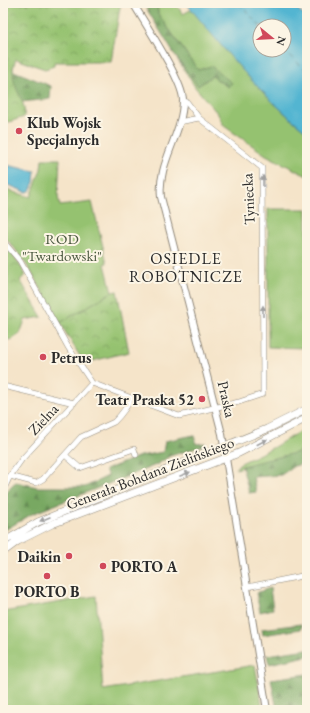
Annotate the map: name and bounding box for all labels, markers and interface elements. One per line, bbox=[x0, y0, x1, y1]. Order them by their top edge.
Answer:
north arrow bbox=[252, 18, 292, 58]
text: N bbox=[273, 35, 290, 48]
place label: Klub Wojsk Specjalnych bbox=[27, 113, 102, 149]
marker: Klub Wojsk Specjalnych bbox=[14, 126, 24, 136]
street label: Tyniecka bbox=[237, 173, 259, 225]
one-way arrow bbox=[260, 174, 266, 187]
park label: ROD "Twardowski" bbox=[22, 229, 102, 265]
district label: OSIEDLE ROBOTNICZE bbox=[129, 248, 243, 287]
one-way arrow bbox=[260, 304, 266, 317]
place label: Petrus bbox=[51, 348, 91, 367]
marker: Petrus bbox=[38, 352, 48, 362]
street label: Praska bbox=[214, 379, 240, 419]
place label: Teatr Praska 52 bbox=[95, 390, 194, 409]
marker: Teatr Praska 52 bbox=[197, 394, 207, 404]
street label: Zielna bbox=[24, 399, 62, 439]
street label: Generała Bohdana Zielińskiego bbox=[63, 432, 237, 514]
one-way arrow bbox=[256, 439, 268, 445]
one-way arrow bbox=[179, 471, 191, 477]
one-way arrow bbox=[39, 516, 51, 522]
place label: Daikin bbox=[17, 547, 62, 566]
marker: Daikin bbox=[64, 551, 74, 561]
place label: PORTO A bbox=[111, 557, 177, 576]
marker: PORTO A bbox=[98, 561, 108, 571]
marker: PORTO B bbox=[42, 571, 52, 581]
place label: PORTO B bbox=[15, 582, 79, 601]

